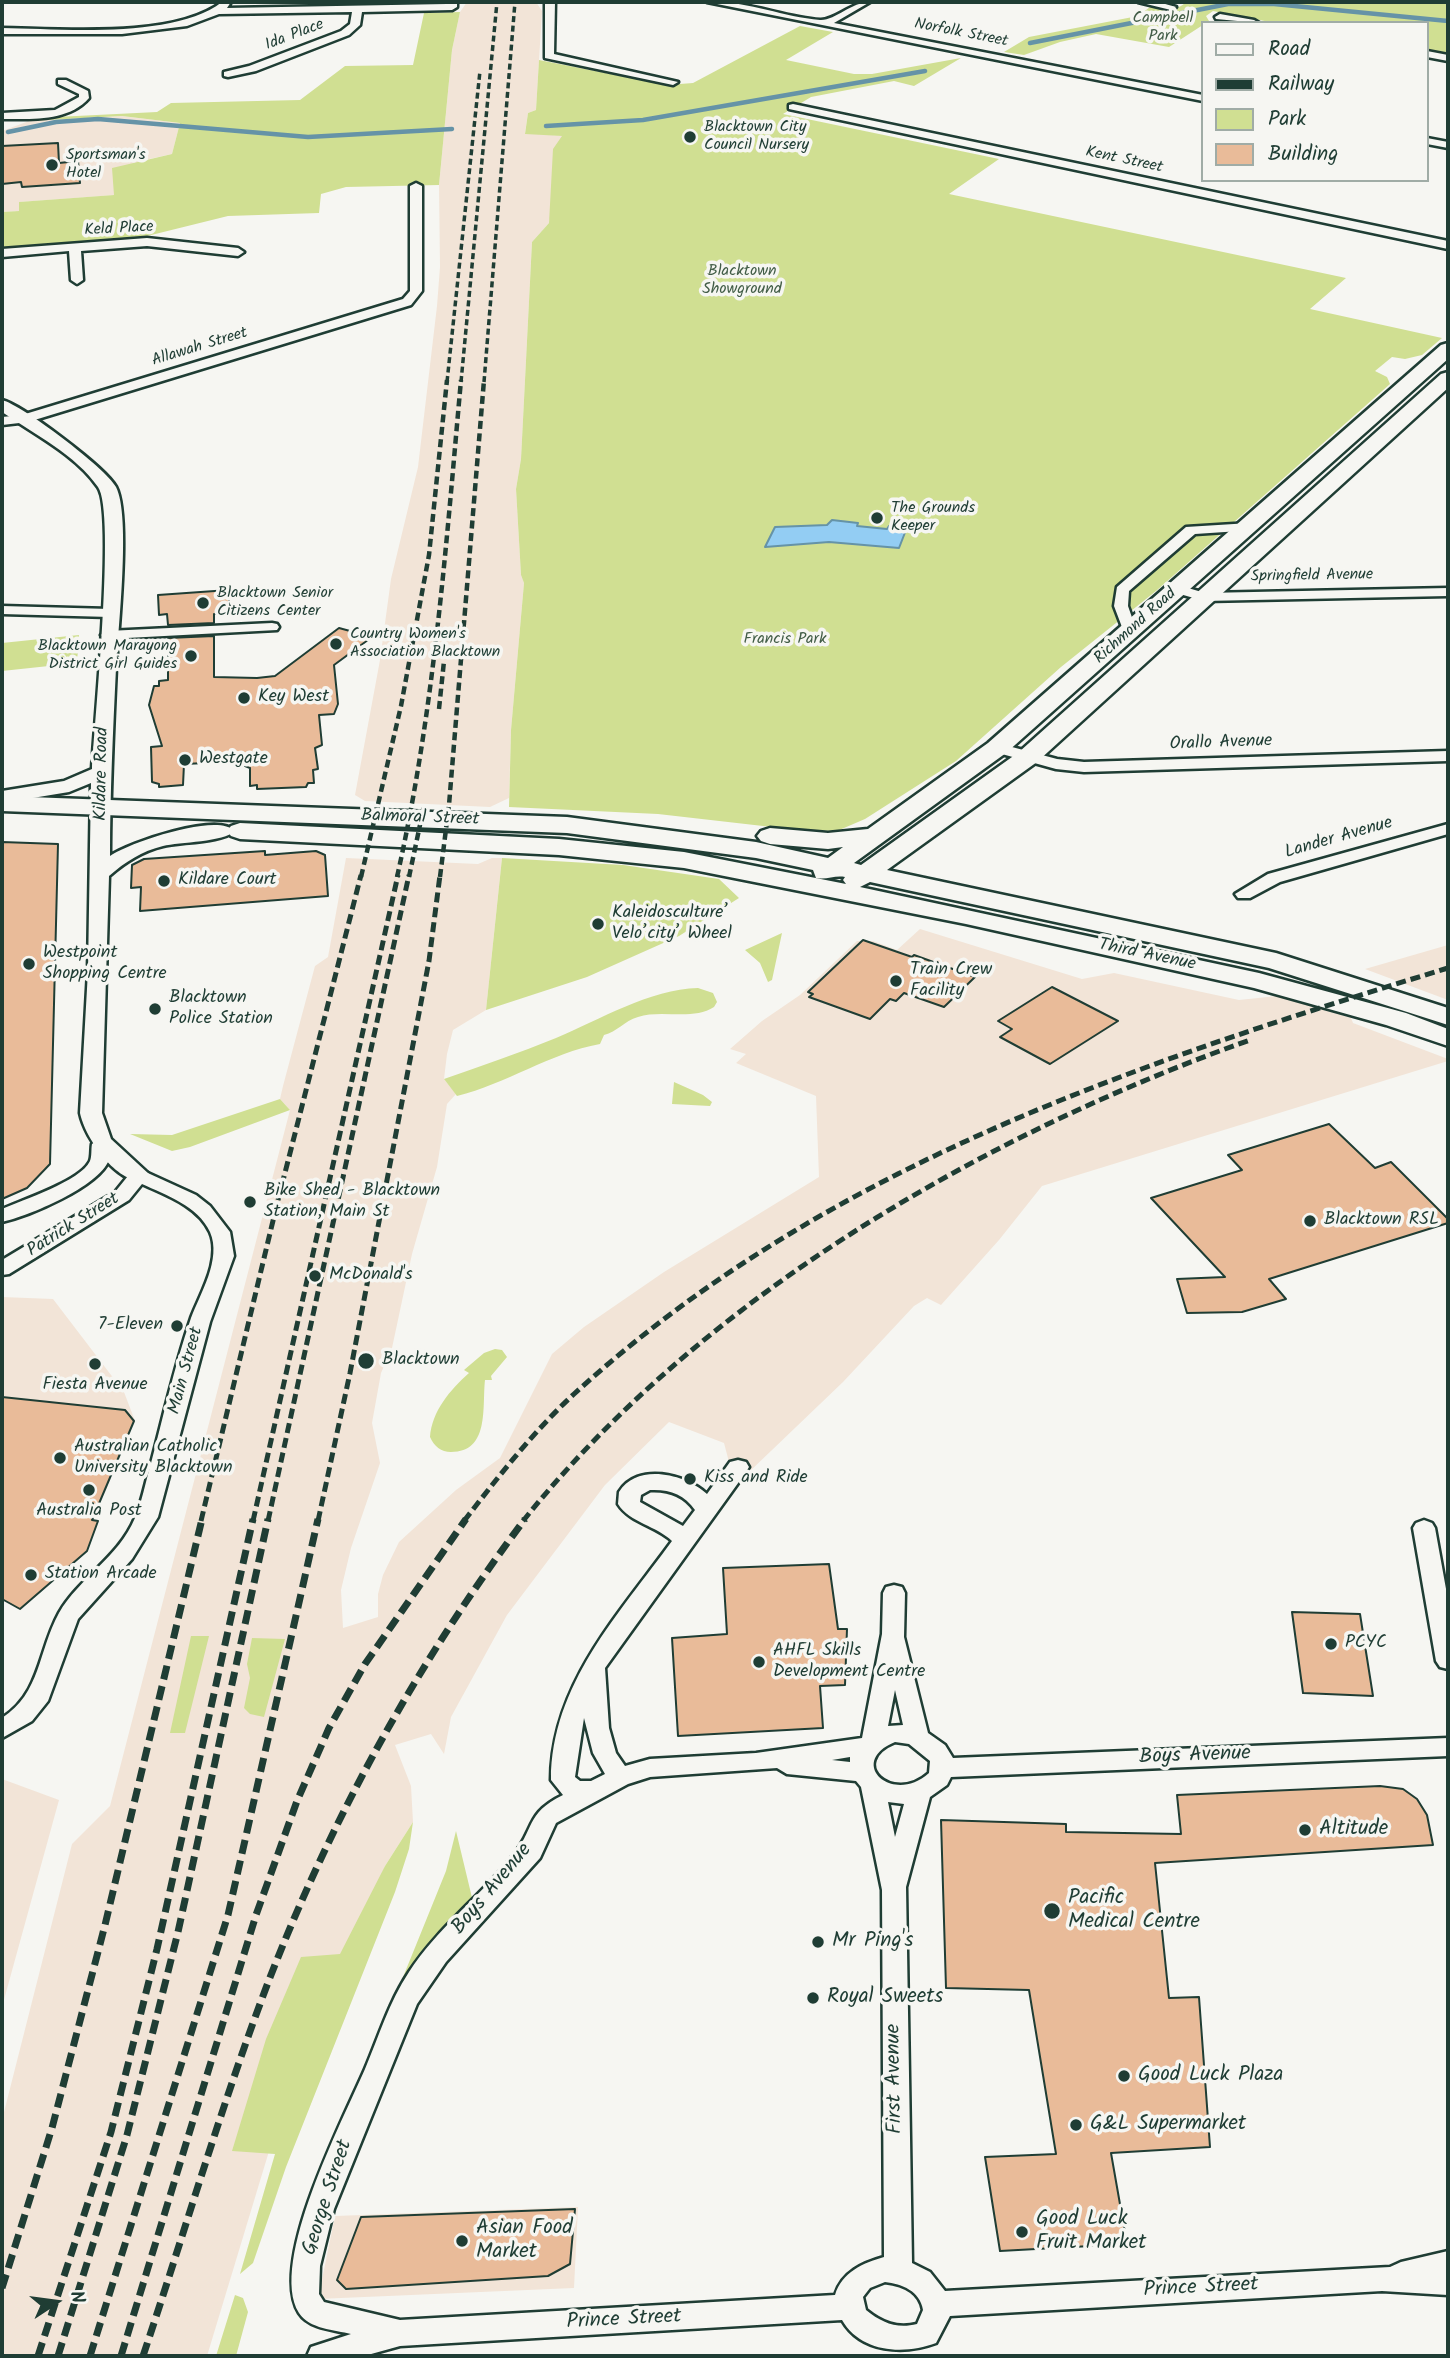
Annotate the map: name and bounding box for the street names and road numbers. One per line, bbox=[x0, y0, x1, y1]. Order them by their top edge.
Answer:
street label: Ida Place bbox=[263, 16, 327, 56]
street label: Norfolk Street bbox=[913, 16, 1009, 52]
street label: Kent Street bbox=[1084, 143, 1164, 179]
street label: Keld Place bbox=[84, 219, 154, 241]
street label: Allawah Street bbox=[150, 324, 250, 372]
street label: Springfield Avenue bbox=[1251, 566, 1373, 588]
street label: Richmond Road bbox=[1091, 585, 1181, 669]
street label: Kildare Road bbox=[91, 727, 115, 821]
street label: Orallo Avenue bbox=[1169, 731, 1273, 757]
street label: Balmoral Street bbox=[360, 806, 480, 832]
street label: Lander Avenue bbox=[1283, 813, 1395, 865]
street label: Third Avenue bbox=[1096, 935, 1198, 977]
street label: Patrick Street bbox=[24, 1189, 124, 1263]
street label: Main Street bbox=[165, 1325, 209, 1417]
street label: Boys Avenue bbox=[1139, 1742, 1251, 1772]
street label: Boys Avenue bbox=[447, 1839, 539, 1941]
street label: First Avenue bbox=[882, 2024, 910, 2134]
street label: George Street bbox=[298, 2137, 360, 2259]
street label: Prince Street bbox=[1143, 2273, 1259, 2305]
street label: Prince Street bbox=[566, 2305, 682, 2337]

